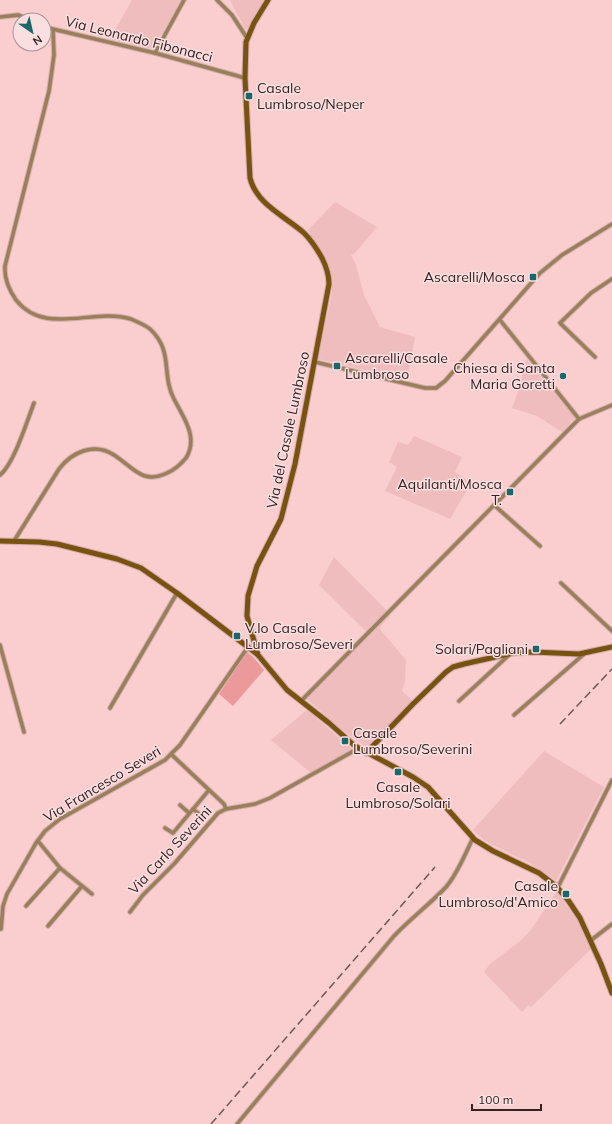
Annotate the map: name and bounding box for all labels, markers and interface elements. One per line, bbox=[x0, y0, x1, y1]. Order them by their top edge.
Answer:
north arrow bbox=[12, 12, 52, 52]
street label: Via Leonardo Fibonacci bbox=[63, 12, 215, 66]
text: N bbox=[30, 32, 45, 48]
place label: Casale Lumbroso/Neper bbox=[257, 79, 365, 113]
marker: Casale Lumbroso/Neper bbox=[244, 91, 254, 101]
place label: Ascarelli/Mosca bbox=[424, 268, 525, 286]
marker: Ascarelli/Mosca bbox=[528, 272, 538, 282]
place label: Ascarelli/Casale Lumbroso bbox=[345, 349, 448, 383]
street label: Via del Casale Lumbroso bbox=[263, 350, 313, 510]
place label: Chiesa di Santa Maria Goretti bbox=[453, 359, 555, 393]
marker: Ascarelli/Casale Lumbroso bbox=[332, 361, 342, 371]
marker: Chiesa di Santa Maria Goretti bbox=[558, 371, 568, 381]
place label: Aquilanti/Mosca T. bbox=[398, 475, 502, 509]
marker: Aquilanti/Mosca T. bbox=[505, 487, 515, 497]
place label: V.lo Casale Lumbroso/Severi bbox=[245, 619, 353, 653]
marker: V.lo Casale Lumbroso/Severi bbox=[232, 631, 242, 641]
place label: Solari/Pagliani bbox=[435, 640, 528, 658]
marker: Solari/Pagliani bbox=[531, 644, 541, 654]
place label: Casale Lumbroso/Severini bbox=[353, 724, 472, 758]
marker: Casale Lumbroso/Severini bbox=[340, 736, 350, 746]
street label: Via Francesco Severi bbox=[40, 742, 164, 826]
marker: Casale Lumbroso/Solari bbox=[393, 767, 403, 777]
place label: Casale Lumbroso/Solari bbox=[345, 778, 451, 812]
street label: Via Carlo Severini bbox=[125, 802, 215, 898]
place label: Casale Lumbroso/d'Amico bbox=[438, 877, 558, 911]
marker: Casale Lumbroso/d'Amico bbox=[561, 889, 571, 899]
scale bar bbox=[472, 1086, 541, 1112]
text: 100 m bbox=[478, 1092, 513, 1107]

